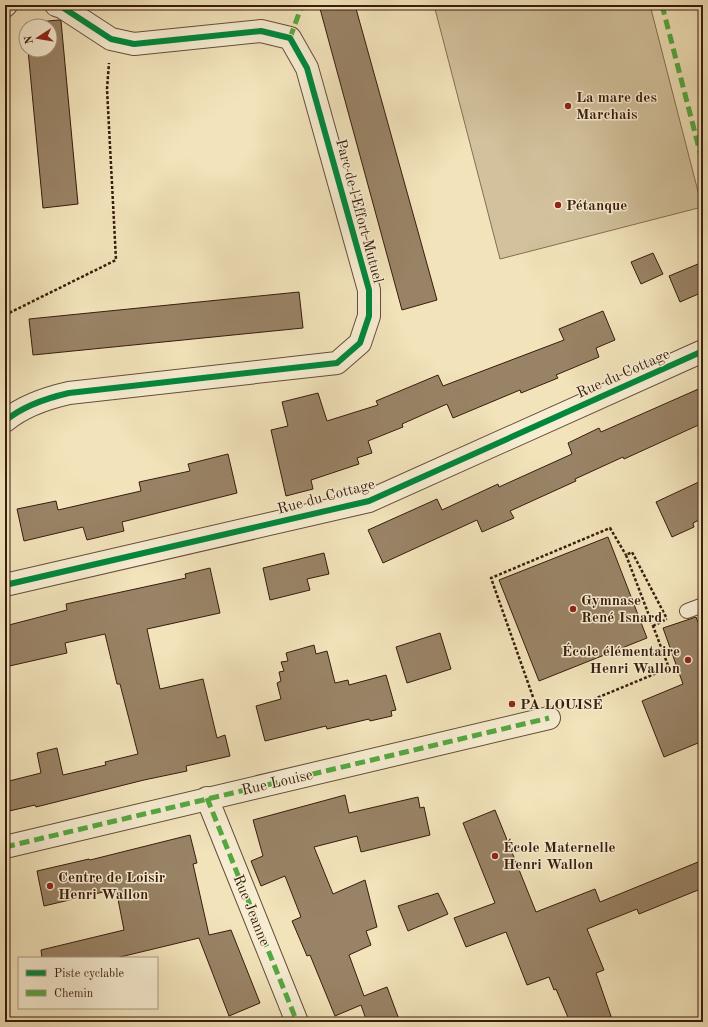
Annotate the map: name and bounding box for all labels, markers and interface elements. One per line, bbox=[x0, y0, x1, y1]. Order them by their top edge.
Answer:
north arrow bbox=[18, 18, 58, 58]
text: N bbox=[23, 34, 36, 45]
place label: La mare des Marchais bbox=[576, 91, 657, 123]
marker: La mare des Marchais bbox=[563, 101, 573, 111]
street label: Parc de l'Effort Mutuel bbox=[332, 138, 385, 285]
place label: Pétanque bbox=[566, 199, 627, 214]
marker: Pétanque bbox=[553, 200, 563, 210]
street label: Rue du Cottage bbox=[575, 347, 673, 402]
street label: Rue du Cottage bbox=[276, 477, 377, 518]
place label: Gymnase René Isnard bbox=[581, 594, 662, 626]
marker: Gymnase René Isnard bbox=[568, 604, 578, 614]
place label: École élémentaire Henri Wallon bbox=[562, 642, 680, 677]
marker: École élémentaire Henri Wallon bbox=[683, 655, 693, 665]
place label: PA LOUISE bbox=[520, 698, 603, 713]
marker: PA LOUISE bbox=[507, 699, 517, 709]
street label: Rue Louise bbox=[240, 768, 315, 799]
place label: École Maternelle Henri Wallon bbox=[503, 838, 616, 873]
marker: École Maternelle Henri Wallon bbox=[490, 851, 500, 861]
place label: Centre de Loisir Henri Wallon bbox=[58, 871, 166, 903]
street label: Rue Jeanne bbox=[230, 873, 272, 948]
marker: Centre de Loisir Henri Wallon bbox=[45, 881, 55, 891]
legend bbox=[18, 957, 158, 1009]
text: Piste cyclable bbox=[54, 968, 124, 980]
text: Chemin bbox=[54, 988, 94, 1000]

